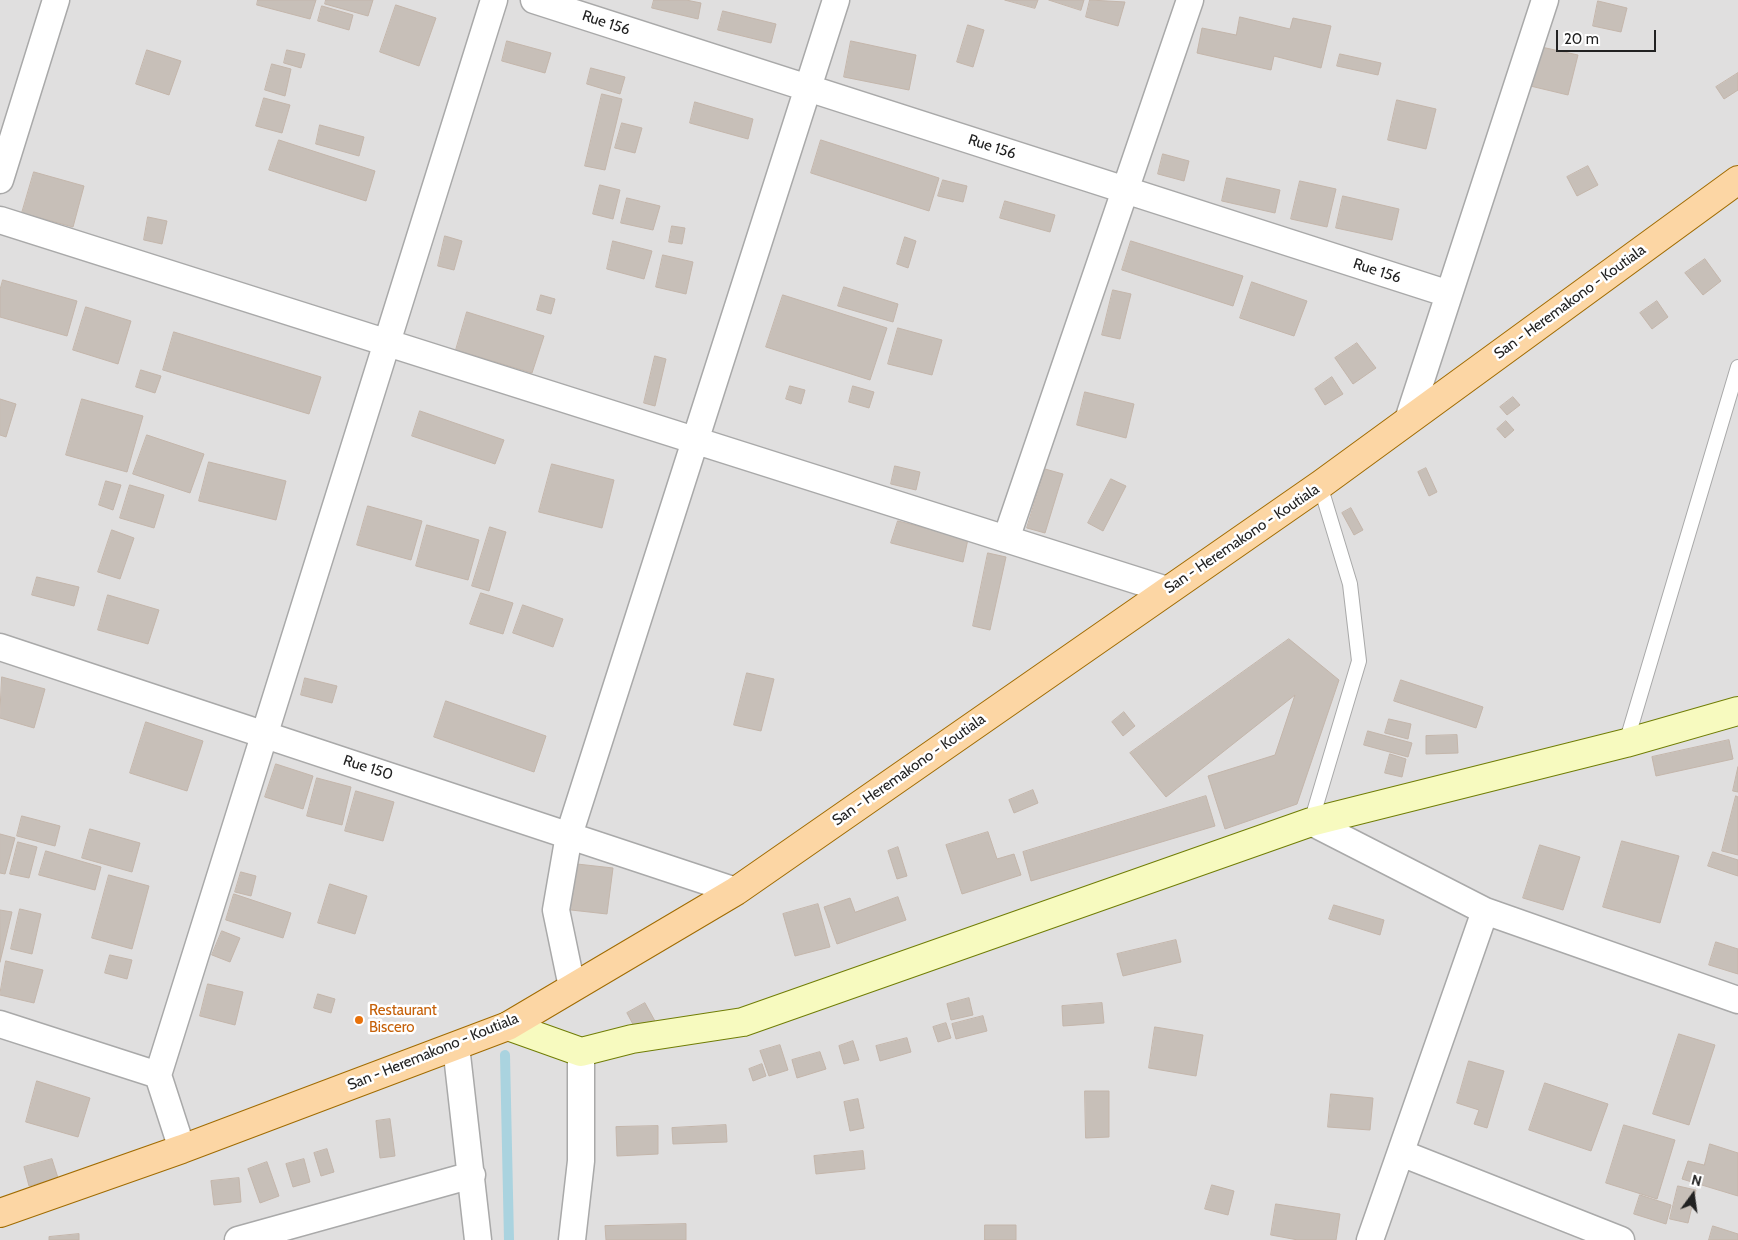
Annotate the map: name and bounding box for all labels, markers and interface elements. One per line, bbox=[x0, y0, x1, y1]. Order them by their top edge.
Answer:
street label: Rue 156 bbox=[580, 7, 632, 39]
scale bar bbox=[1558, 20, 1658, 52]
text: 20 m bbox=[1564, 30, 1599, 48]
street label: Rue 156 bbox=[966, 131, 1018, 163]
street label: San - Heremakono - Koutiala bbox=[1491, 241, 1649, 363]
street label: Rue 156 bbox=[1351, 255, 1403, 287]
street label: San - Heremakono - Koutiala bbox=[1161, 480, 1323, 598]
street label: San - Heremakono - Koutiala bbox=[829, 710, 989, 830]
street label: Rue 150 bbox=[341, 752, 395, 784]
place label: Restaurant Biscero bbox=[369, 1002, 437, 1037]
street label: San - Heremakono - Koutiala bbox=[345, 1009, 521, 1095]
marker: Restaurant Biscero bbox=[353, 1014, 365, 1026]
north arrow bbox=[1668, 1170, 1718, 1220]
text: N bbox=[1690, 1171, 1704, 1190]

